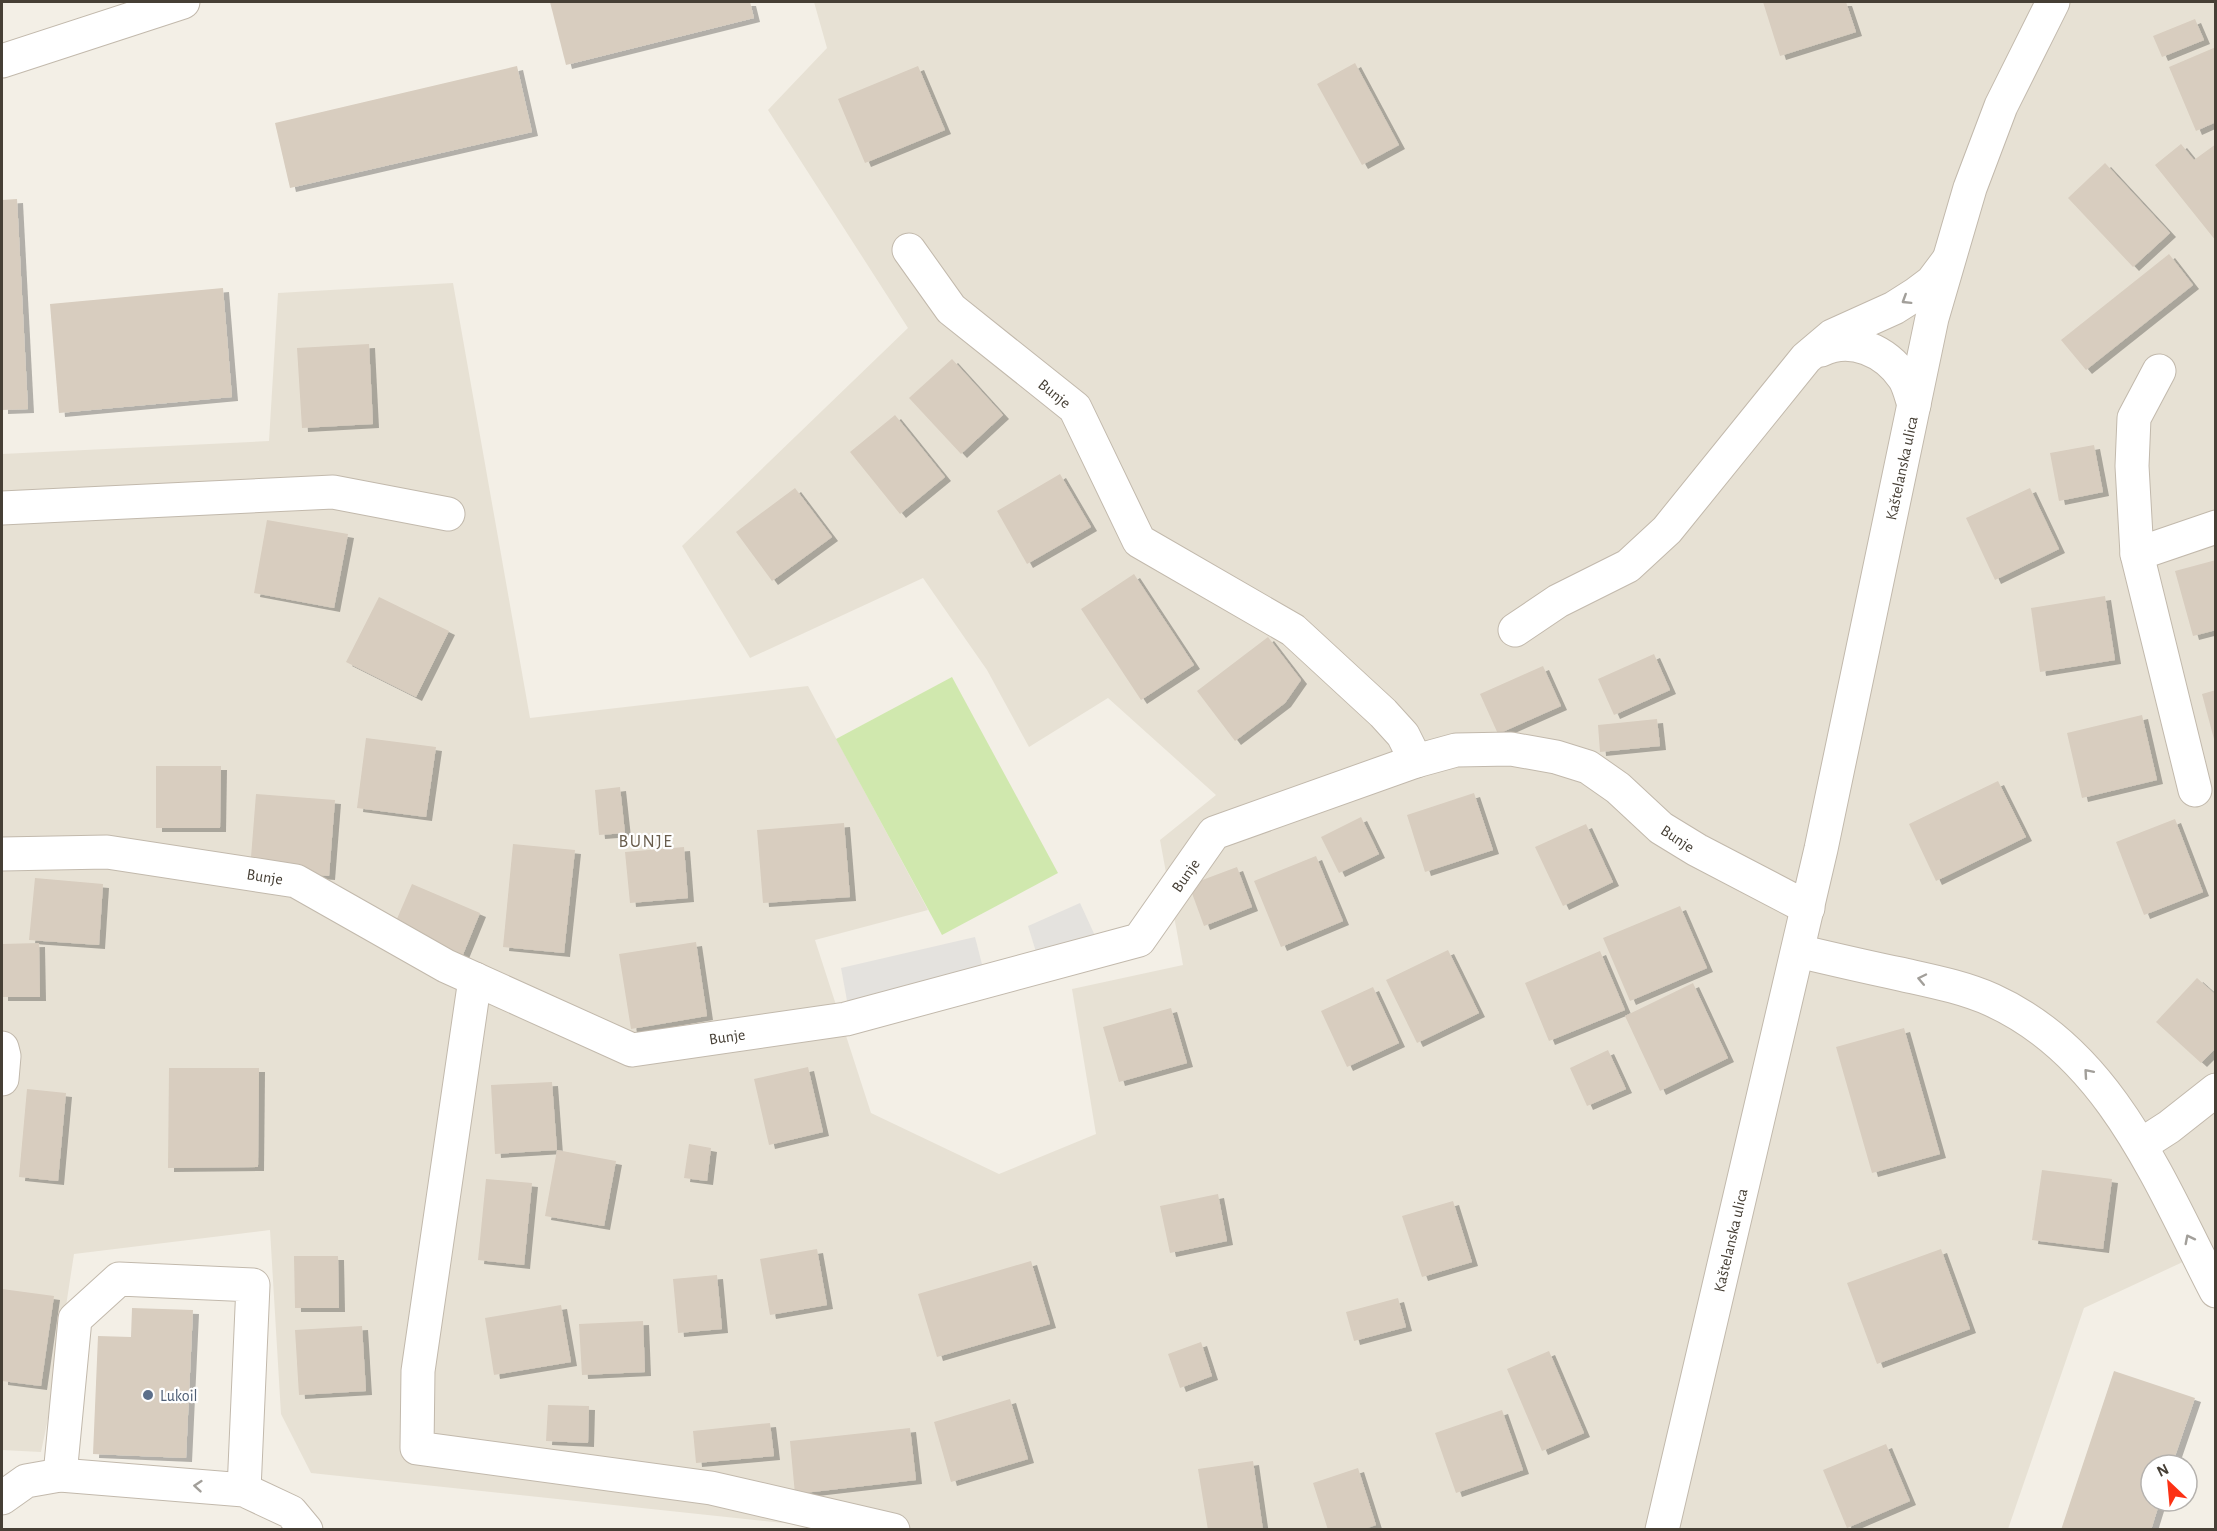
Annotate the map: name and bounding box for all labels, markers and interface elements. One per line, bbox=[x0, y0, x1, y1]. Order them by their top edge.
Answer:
one-way arrow bbox=[1902, 293, 1912, 305]
street label: Bunje bbox=[1035, 376, 1074, 412]
street label: Kaštelanska ulica bbox=[1883, 415, 1921, 522]
street label: Bunje bbox=[1657, 822, 1697, 856]
district label: BUNJE bbox=[619, 833, 673, 851]
street label: Bunje bbox=[1169, 856, 1204, 896]
street label: Bunje bbox=[245, 866, 284, 889]
one-way arrow bbox=[1917, 973, 1927, 986]
street label: Bunje bbox=[708, 1027, 746, 1048]
one-way arrow bbox=[2084, 1069, 2095, 1080]
street label: Kaštelanska ulica bbox=[1711, 1187, 1751, 1294]
one-way arrow bbox=[2185, 1235, 2196, 1245]
marker: Lukoil bbox=[141, 1388, 155, 1402]
place label: Lukoil bbox=[160, 1388, 198, 1404]
north arrow bbox=[2139, 1453, 2199, 1513]
text: N bbox=[2154, 1461, 2171, 1480]
one-way arrow bbox=[193, 1480, 202, 1493]

